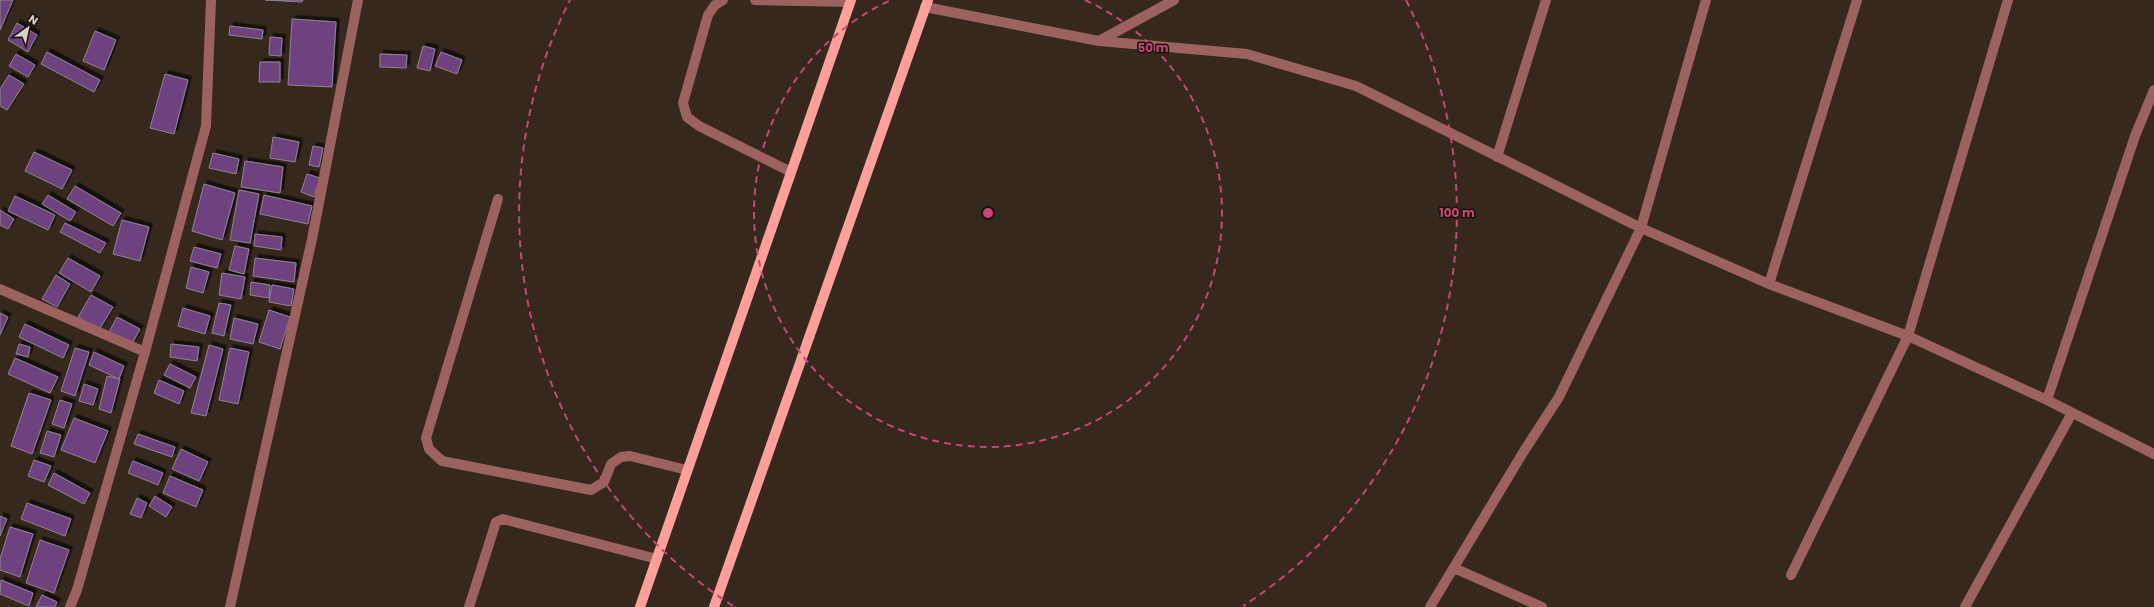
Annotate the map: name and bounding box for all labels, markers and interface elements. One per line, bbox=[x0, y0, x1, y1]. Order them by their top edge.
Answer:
north arrow bbox=[8, 8, 48, 48]
text: N bbox=[26, 11, 41, 29]
text: 50 m bbox=[1138, 39, 1169, 56]
text: 100 m bbox=[1439, 204, 1475, 221]
centre of rings bbox=[981, 206, 995, 220]

